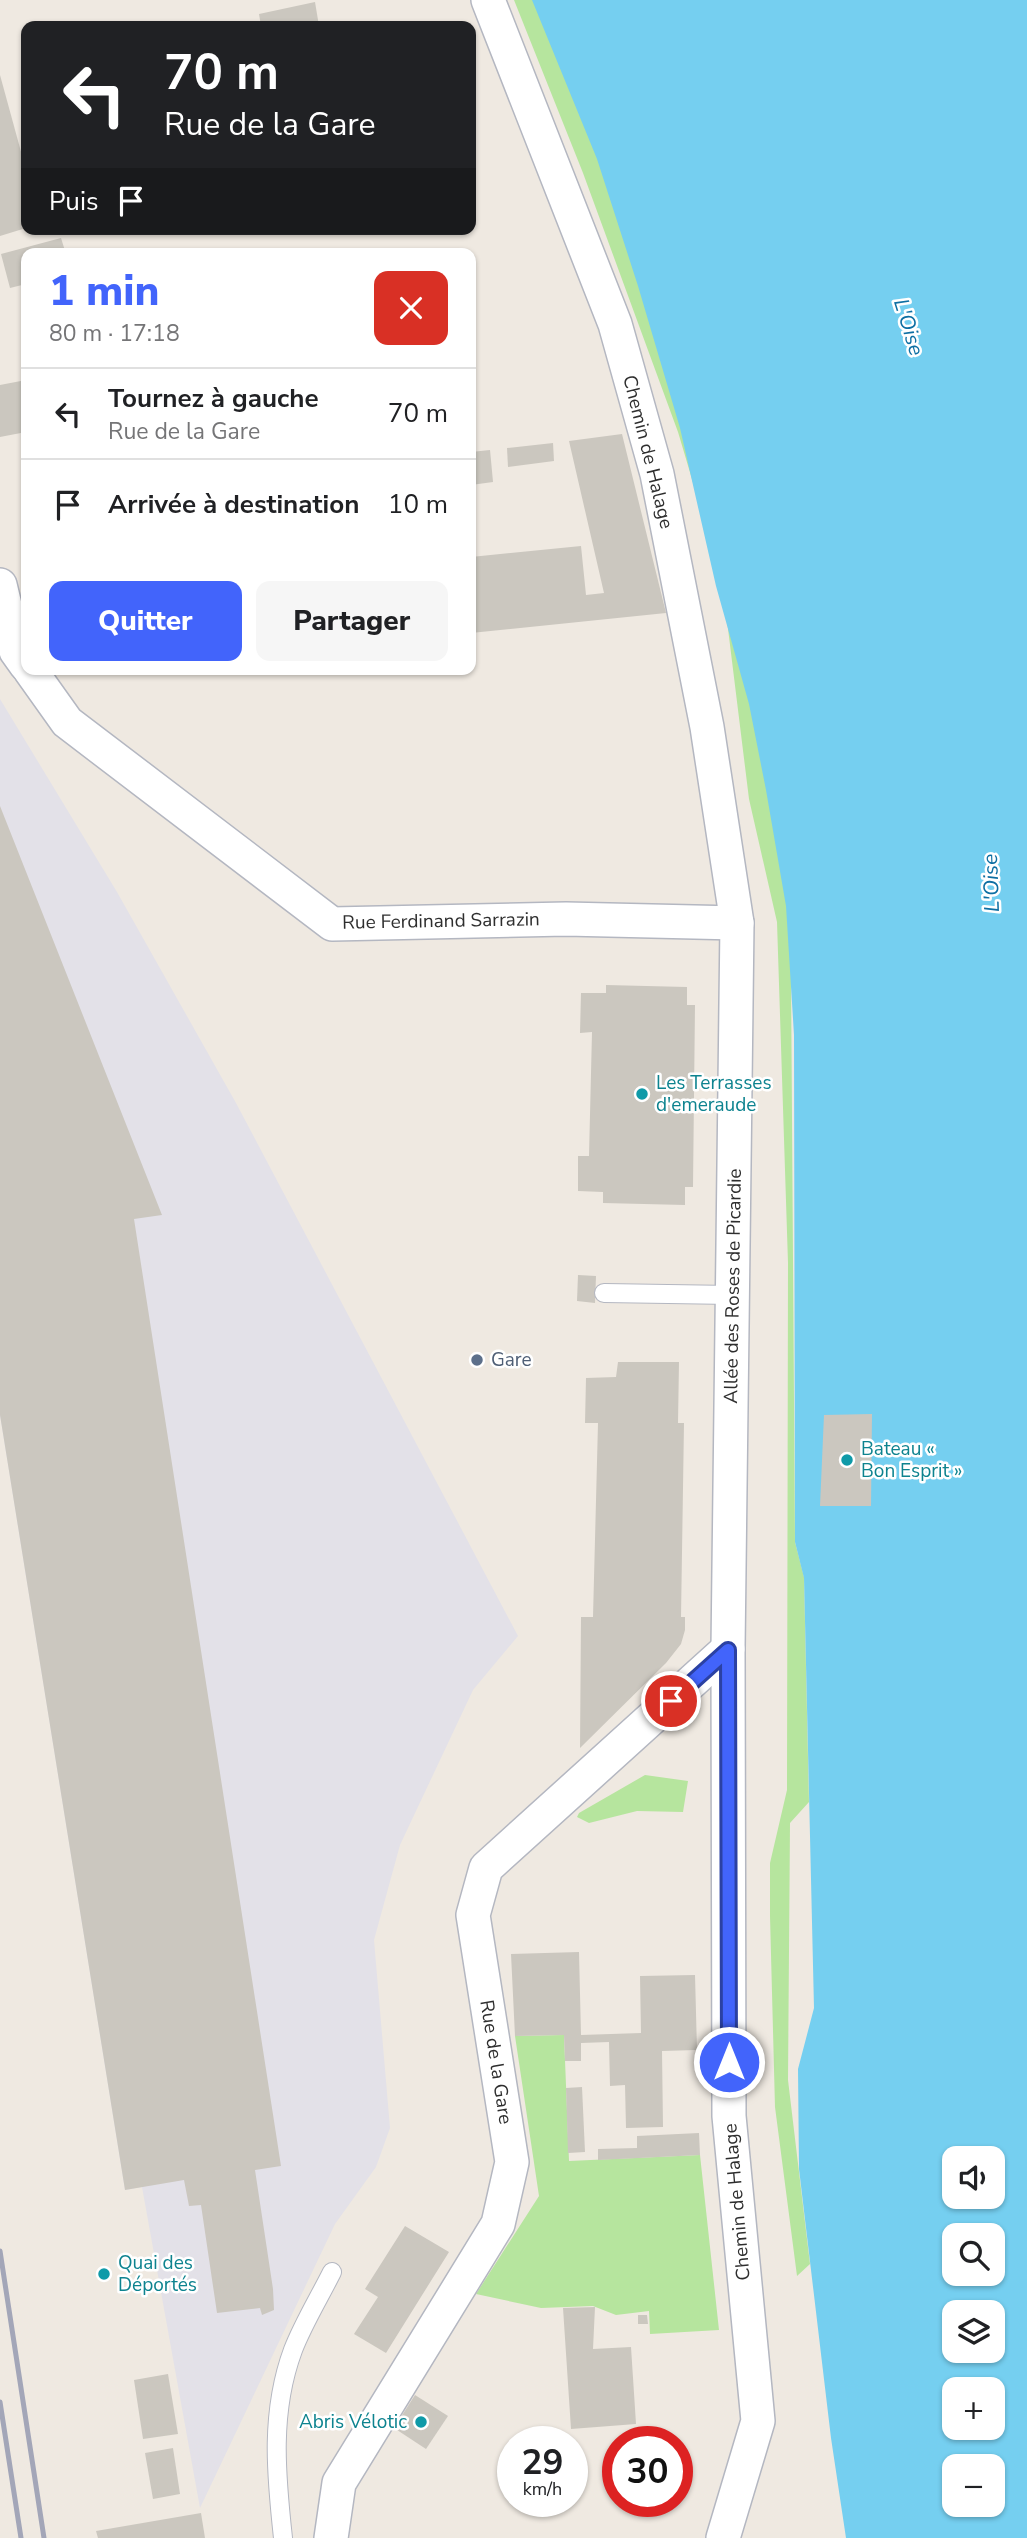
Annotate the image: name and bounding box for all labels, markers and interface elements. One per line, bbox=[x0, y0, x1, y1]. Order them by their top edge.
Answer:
text: 70 m bbox=[164, 39, 279, 106]
icon: left bbox=[49, 49, 140, 140]
text: Rue de la Gare bbox=[164, 103, 376, 146]
icon: arrive bbox=[112, 182, 150, 220]
text: Puis bbox=[49, 184, 98, 219]
text: 1 min bbox=[49, 263, 159, 320]
button: close bbox=[374, 271, 448, 345]
water label: L'Oise bbox=[887, 295, 931, 359]
text: 80 m · 17:18 bbox=[49, 318, 180, 349]
street label: Chemin de Halage bbox=[616, 372, 680, 532]
text: Tournez à gauche bbox=[108, 381, 319, 416]
icon: left bbox=[49, 395, 87, 433]
text: 70 m bbox=[388, 396, 448, 431]
text: Rue de la Gare bbox=[108, 416, 260, 447]
icon: arrive bbox=[49, 486, 87, 524]
text: Arrivée à destination bbox=[108, 487, 359, 522]
text: 10 m bbox=[388, 487, 448, 522]
button: Quitter bbox=[49, 581, 242, 661]
button: Partager bbox=[256, 581, 448, 661]
water label: L'Oise bbox=[976, 853, 1006, 913]
street label: Rue Ferdinand Sarrazin bbox=[342, 906, 540, 936]
place label: Les Terrasses d'emeraude bbox=[656, 1070, 772, 1118]
marker: Les Terrasses d'emeraude bbox=[634, 1086, 650, 1102]
street label: Allée des Roses de Picardie bbox=[718, 1168, 748, 1404]
place label: Gare bbox=[491, 1347, 532, 1373]
marker: Gare bbox=[469, 1352, 485, 1368]
place label: Bateau « Bon Esprit » bbox=[861, 1436, 962, 1484]
marker: Bateau « Bon Esprit » bbox=[839, 1452, 855, 1468]
pin bbox=[641, 1671, 701, 1731]
icon: arrive bbox=[652, 1682, 690, 1720]
street label: Rue de la Gare bbox=[473, 1998, 519, 2126]
position arrow bbox=[692, 2025, 766, 2099]
street label: Chemin de Halage bbox=[717, 2122, 757, 2282]
map controls bbox=[942, 2146, 1005, 2517]
button: sound bbox=[942, 2146, 1005, 2209]
button: search bbox=[942, 2223, 1005, 2286]
place label: Quai des Déportés bbox=[118, 2250, 197, 2298]
marker: Quai des Déportés bbox=[96, 2266, 112, 2282]
button: layers bbox=[942, 2300, 1005, 2363]
button: + bbox=[942, 2377, 1005, 2440]
place label: Abris Vélotic bbox=[299, 2409, 407, 2435]
marker: Abris Vélotic bbox=[413, 2414, 429, 2430]
speed limit sign: 30 bbox=[602, 2426, 693, 2517]
text: 29 bbox=[521, 2439, 564, 2486]
button: − bbox=[942, 2454, 1005, 2517]
text: km/h bbox=[523, 2477, 562, 2501]

